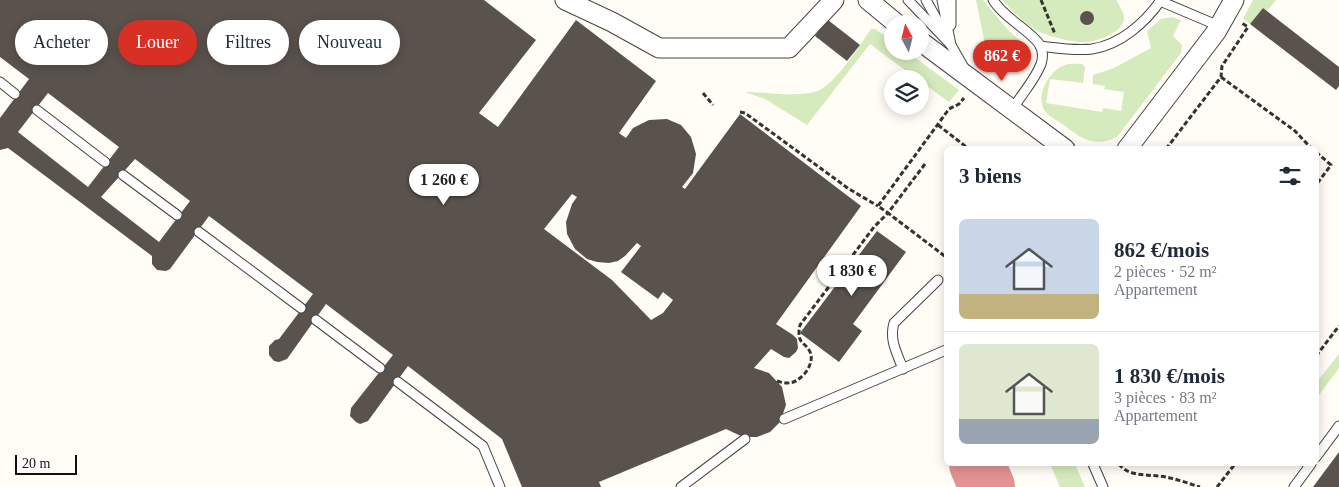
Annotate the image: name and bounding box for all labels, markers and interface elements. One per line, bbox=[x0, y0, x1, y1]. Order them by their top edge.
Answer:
north arrow bbox=[884, 15, 929, 60]
map controls bbox=[884, 15, 929, 115]
chip: Acheter bbox=[15, 20, 108, 65]
chip: Louer bbox=[118, 20, 197, 65]
chip: Filtres bbox=[207, 20, 289, 65]
chip: Nouveau bbox=[299, 20, 400, 65]
pin: 862 € bbox=[967, 39, 1037, 82]
text: 862 € bbox=[984, 47, 1020, 64]
button: layers bbox=[884, 70, 929, 115]
icon: filters bbox=[1276, 162, 1304, 190]
pin: 1 260 € bbox=[398, 164, 490, 206]
text: 3 biens bbox=[959, 164, 1021, 188]
text: 1 260 € bbox=[420, 171, 468, 188]
text: 862 €/mois bbox=[1114, 238, 1209, 262]
icon: home bbox=[999, 239, 1059, 299]
pin: 1 830 € bbox=[806, 254, 898, 297]
text: 1 830 € bbox=[828, 262, 876, 279]
text: 2 pièces · 52 m² bbox=[1114, 263, 1217, 280]
text: Appartement bbox=[1114, 281, 1198, 298]
icon: home bbox=[999, 364, 1059, 424]
text: 1 830 €/mois bbox=[1114, 364, 1225, 388]
text: 3 pièces · 83 m² bbox=[1114, 389, 1217, 406]
text: Appartement bbox=[1114, 407, 1198, 424]
scale bar bbox=[15, 452, 78, 475]
text: 20 m bbox=[22, 456, 50, 471]

